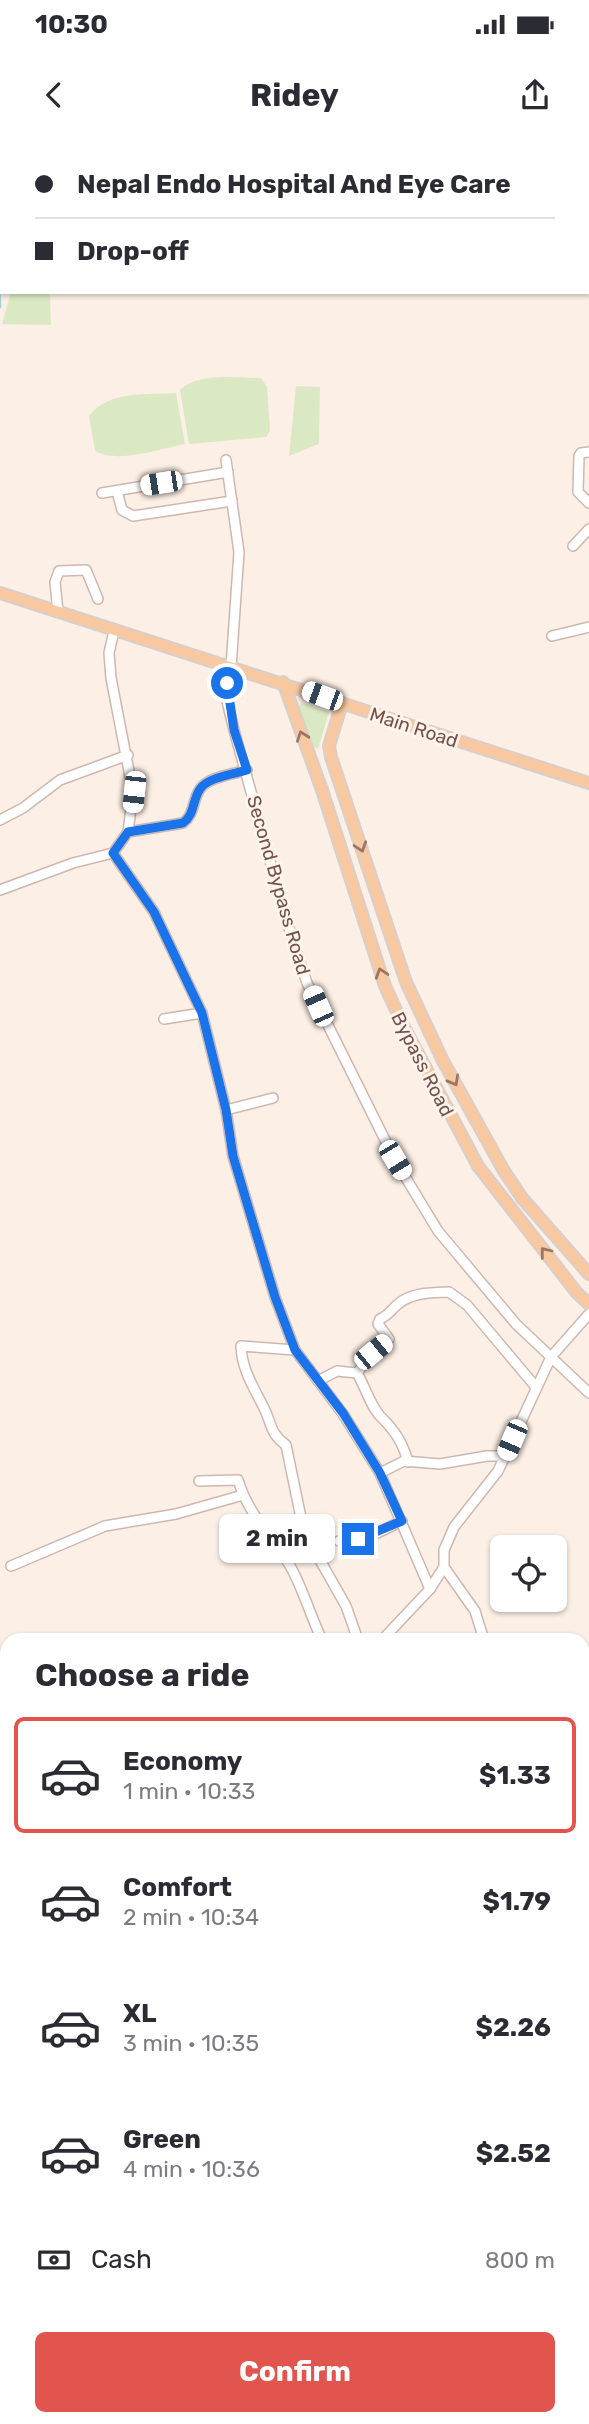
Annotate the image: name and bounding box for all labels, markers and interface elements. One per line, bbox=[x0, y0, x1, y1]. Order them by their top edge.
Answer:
text: 10:30 bbox=[35, 9, 108, 40]
icon: back bbox=[35, 76, 73, 114]
text: Ridey bbox=[250, 76, 339, 114]
icon: share bbox=[516, 76, 554, 114]
text: Nepal Endo Hospital And Eye Care bbox=[77, 169, 511, 200]
text: Drop-off bbox=[77, 236, 189, 267]
car bbox=[139, 469, 184, 497]
route start bbox=[211, 667, 243, 699]
car bbox=[299, 679, 346, 713]
street label: Main Road bbox=[367, 702, 461, 753]
one-way arrow bbox=[296, 730, 310, 742]
car bbox=[122, 770, 147, 814]
street label: Second Bypass Road bbox=[242, 793, 315, 977]
one-way arrow bbox=[353, 840, 367, 853]
one-way arrow bbox=[374, 968, 389, 980]
car bbox=[300, 983, 337, 1029]
street label: Bypass Road bbox=[386, 1008, 459, 1120]
one-way arrow bbox=[446, 1073, 459, 1086]
car bbox=[376, 1137, 415, 1183]
one-way arrow bbox=[540, 1248, 553, 1260]
car bbox=[351, 1331, 396, 1373]
car bbox=[495, 1417, 530, 1463]
callout: 2 min bbox=[218, 1514, 334, 1564]
route end bbox=[342, 1523, 374, 1555]
text: 2 min bbox=[246, 1524, 308, 1552]
map controls bbox=[490, 1535, 567, 1612]
button: locate bbox=[490, 1535, 567, 1612]
text: Choose a ride bbox=[35, 1656, 249, 1694]
icon: car bbox=[39, 1744, 102, 1807]
text: Economy bbox=[123, 1746, 242, 1777]
text: $1.33 bbox=[479, 1760, 551, 1791]
text: 1 min · 10:33 bbox=[123, 1777, 255, 1805]
icon: car bbox=[39, 1870, 102, 1933]
text: Comfort bbox=[123, 1872, 232, 1903]
text: $1.79 bbox=[483, 1886, 551, 1917]
text: 2 min · 10:34 bbox=[123, 1903, 259, 1931]
icon: car bbox=[39, 1996, 102, 2059]
text: XL bbox=[123, 1998, 156, 2029]
text: $2.26 bbox=[476, 2012, 551, 2043]
text: 3 min · 10:35 bbox=[123, 2029, 259, 2057]
icon: car bbox=[39, 2122, 102, 2185]
text: Green bbox=[123, 2124, 201, 2155]
text: $2.52 bbox=[476, 2138, 551, 2169]
text: 4 min · 10:36 bbox=[123, 2155, 260, 2183]
icon: cash bbox=[35, 2241, 73, 2279]
text: Cash bbox=[91, 2244, 152, 2275]
text: 800 m bbox=[485, 2246, 555, 2274]
button: Confirm bbox=[35, 2332, 555, 2412]

